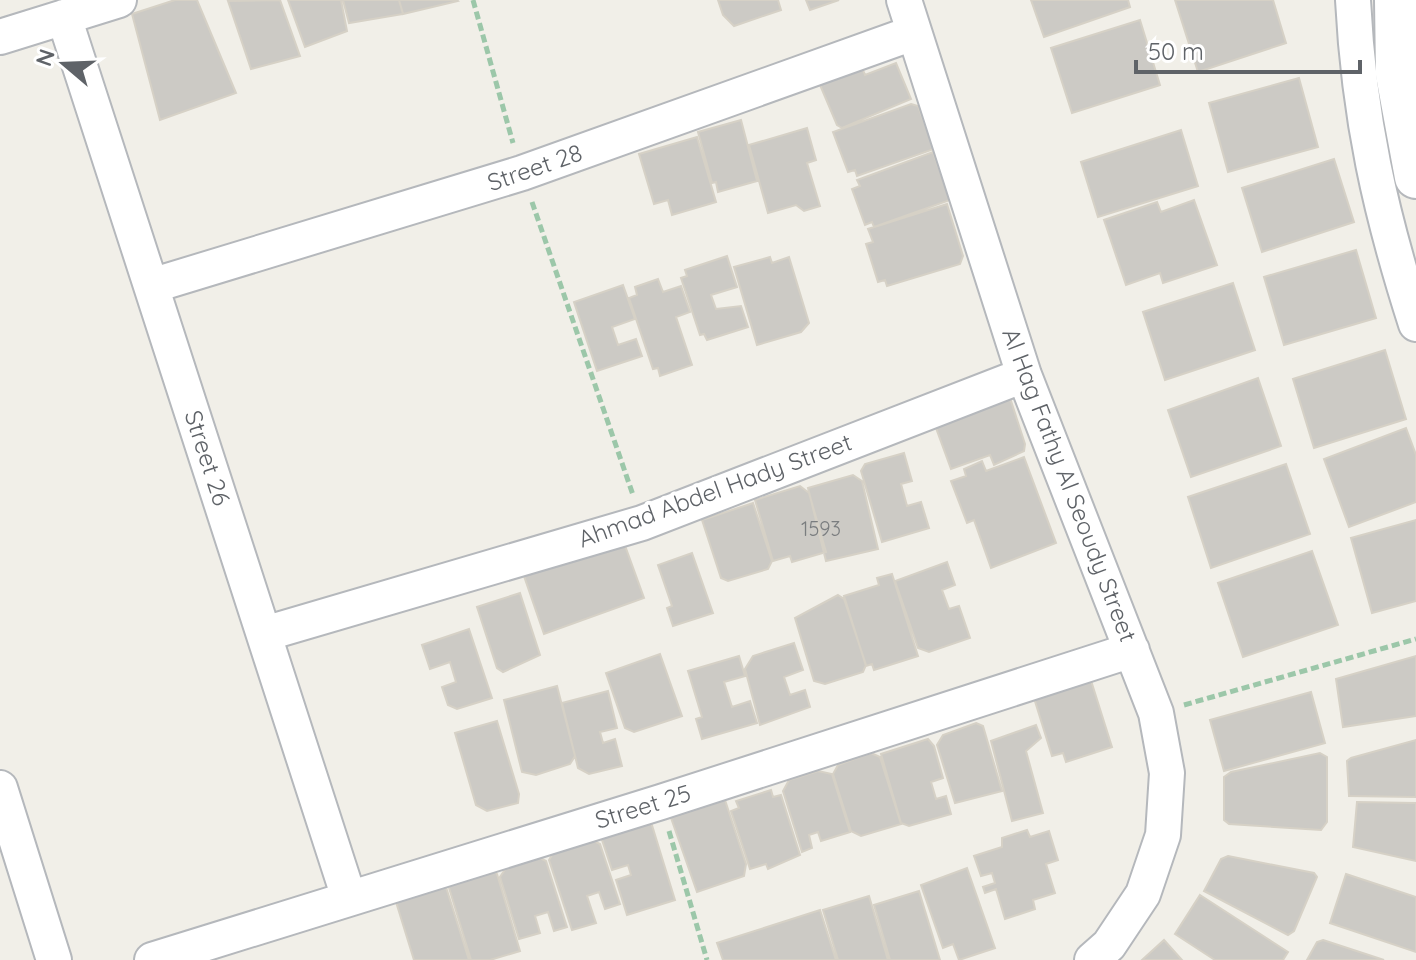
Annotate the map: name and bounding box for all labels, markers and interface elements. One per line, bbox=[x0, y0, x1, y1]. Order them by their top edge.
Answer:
north arrow bbox=[24, 24, 104, 104]
scale bar bbox=[1136, 24, 1360, 74]
text: 50 m bbox=[1148, 36, 1204, 66]
text: N bbox=[29, 45, 61, 70]
street label: Street 28 bbox=[483, 137, 586, 197]
street label: Al Hag Fathy Al Seoudy Street bbox=[996, 324, 1144, 646]
street label: Street 26 bbox=[178, 406, 237, 509]
street label: Ahmad Abdel Hady Street bbox=[574, 427, 856, 554]
house number: 1593 bbox=[801, 516, 841, 541]
street label: Street 25 bbox=[591, 777, 694, 835]

